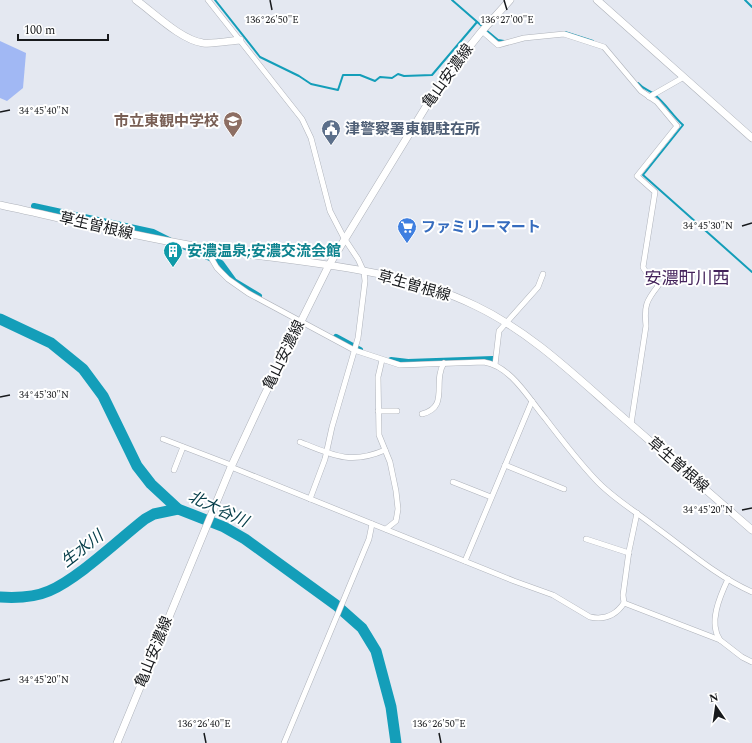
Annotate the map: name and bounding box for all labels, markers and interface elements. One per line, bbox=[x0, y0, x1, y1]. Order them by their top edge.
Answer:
text: 136°26'50"E bbox=[245, 12, 299, 28]
text: 136°27'00"E bbox=[480, 12, 534, 28]
scale bar bbox=[18, 16, 108, 42]
text: 100 m bbox=[24, 21, 55, 40]
street label: 亀山安濃線 bbox=[417, 39, 479, 113]
text: 34°45'40"N bbox=[19, 103, 69, 119]
place label: 市立東観中学校 bbox=[114, 110, 219, 133]
school or university icon: 市立東観中学校 bbox=[222, 110, 244, 138]
public building icon: 津警察署東観駐在所 bbox=[320, 118, 342, 146]
place label: 津警察署東観駐在所 bbox=[345, 118, 480, 141]
street label: 草生曽根線 bbox=[57, 206, 135, 246]
supermarket icon: ファミリーマート bbox=[396, 216, 418, 244]
place label: ファミリーマート bbox=[421, 216, 541, 239]
text: 34°45'30"N bbox=[683, 218, 733, 234]
building icon: 安濃温泉;安濃交流会館 bbox=[162, 240, 184, 268]
place label: 安濃温泉;安濃交流会館 bbox=[187, 240, 341, 263]
street label: 草生曽根線 bbox=[375, 265, 453, 307]
district label: 安濃町川西 bbox=[645, 266, 730, 292]
street label: 亀山安濃線 bbox=[257, 316, 311, 394]
text: 34°45'30"N bbox=[19, 387, 69, 403]
street label: 草生曽根線 bbox=[642, 432, 714, 498]
water label: 北大谷川 bbox=[184, 485, 254, 534]
text: 34°45'20"N bbox=[683, 502, 733, 518]
water label: 生水川 bbox=[56, 524, 110, 573]
street label: 亀山安濃線 bbox=[129, 613, 179, 691]
text: 34°45'20"N bbox=[19, 672, 69, 688]
north arrow bbox=[696, 687, 736, 727]
text: N bbox=[708, 688, 720, 707]
text: 136°26'40"E bbox=[177, 716, 231, 732]
text: 136°26'50"E bbox=[412, 716, 466, 732]

